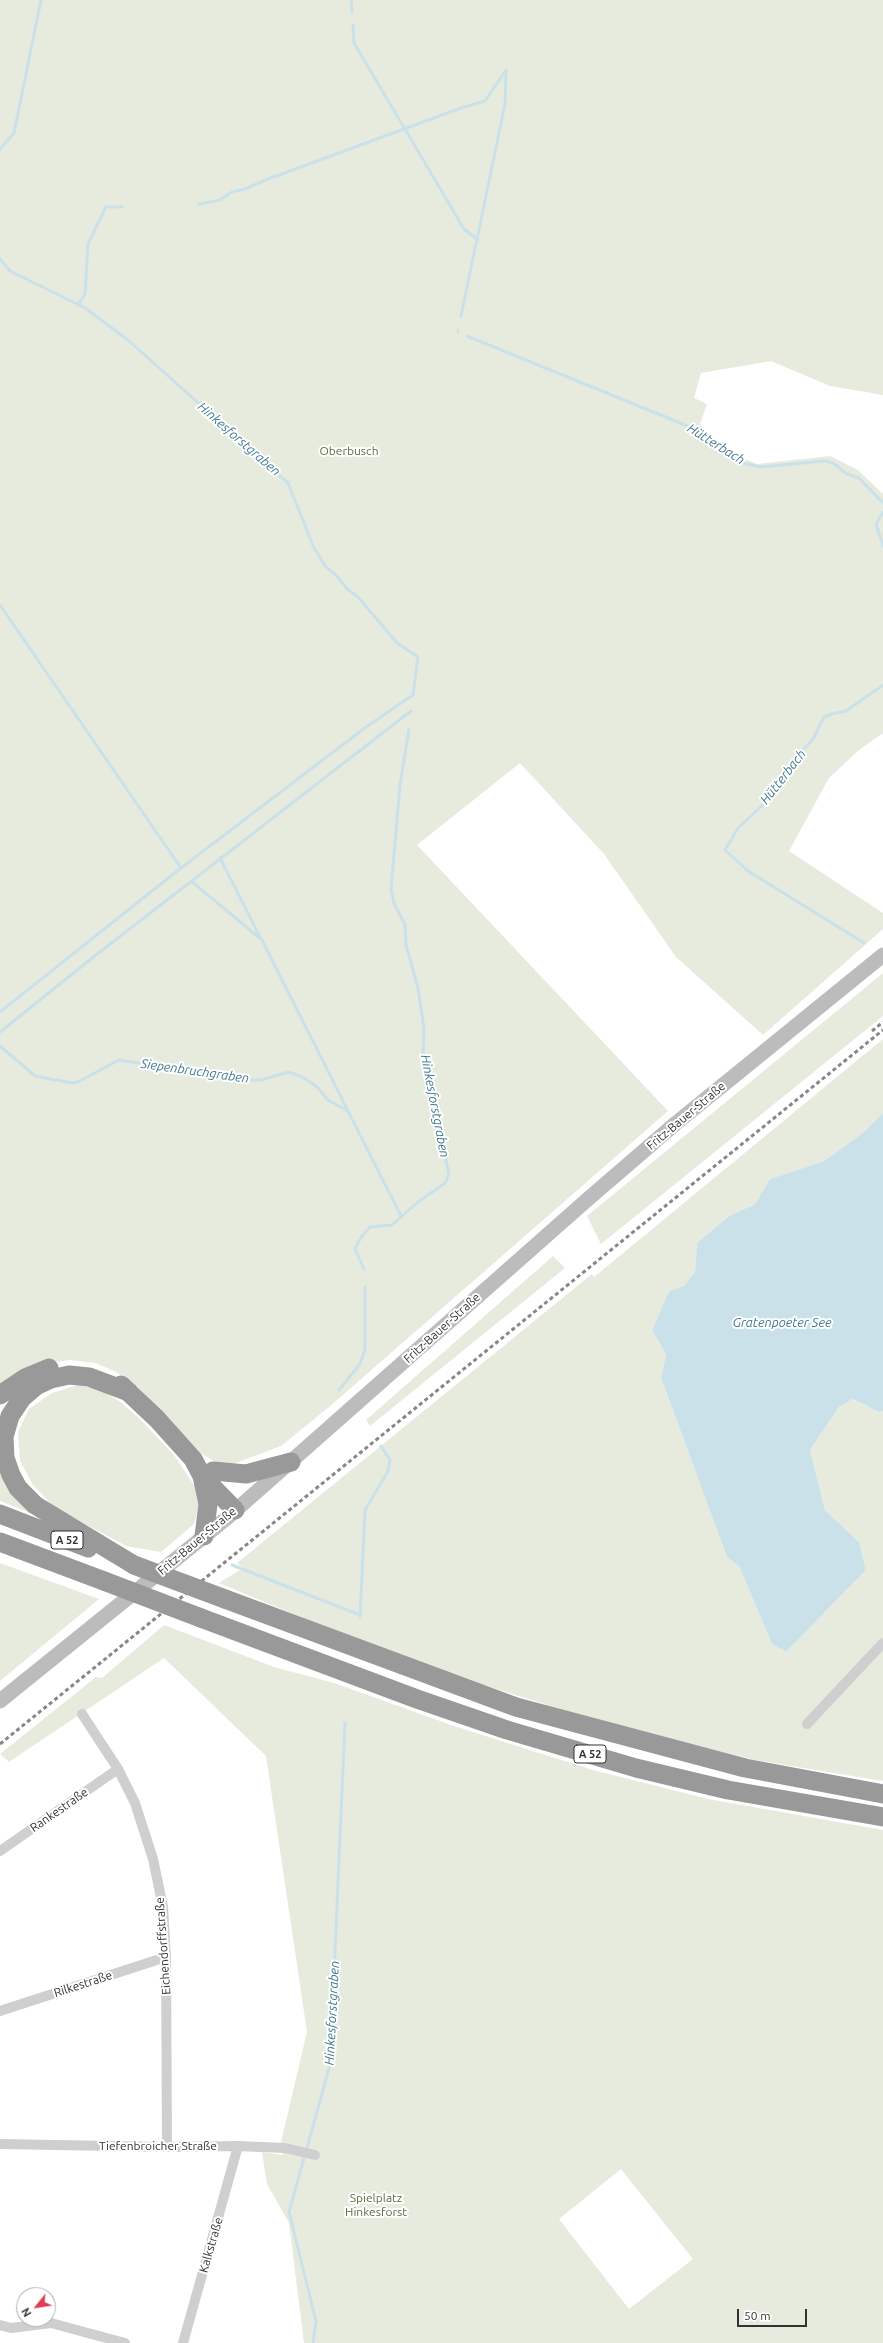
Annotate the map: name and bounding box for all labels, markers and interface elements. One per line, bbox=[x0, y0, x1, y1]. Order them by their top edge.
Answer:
water label: Hinkesforstgraben bbox=[194, 399, 284, 479]
water label: Hütterbach bbox=[684, 420, 748, 468]
park label: Oberbusch bbox=[319, 444, 379, 458]
water label: Hütterbach bbox=[757, 747, 809, 807]
water label: Hinkesforstgraben bbox=[417, 1053, 453, 1159]
water label: Siepenbruchgraben bbox=[140, 1056, 250, 1086]
street label: Fritz-Bauer-Straße bbox=[644, 1079, 728, 1153]
street label: Fritz-Bauer-Straße bbox=[401, 1290, 483, 1366]
water label: Gratenpoeter See bbox=[732, 1315, 832, 1331]
street label: Fritz-Bauer-Straße bbox=[155, 1504, 239, 1578]
road number: A 52 bbox=[51, 1531, 83, 1549]
road number: A 52 bbox=[574, 1745, 606, 1763]
street label: Rankestraße bbox=[27, 1785, 91, 1835]
street label: Eichendorffstraße bbox=[152, 1897, 174, 1995]
water label: Hinkesforstgraben bbox=[321, 1960, 343, 2066]
street label: Rilkestraße bbox=[52, 1968, 114, 2000]
street label: Tiefenbroicher Straße bbox=[99, 2139, 217, 2153]
park label: Spielplatz Hinkesforst bbox=[345, 2191, 407, 2219]
street label: Kalkstraße bbox=[196, 2216, 226, 2274]
north arrow bbox=[16, 2287, 56, 2327]
scale bar bbox=[739, 2301, 809, 2327]
text: N bbox=[19, 2306, 34, 2319]
text: 50 m bbox=[744, 2309, 771, 2322]

